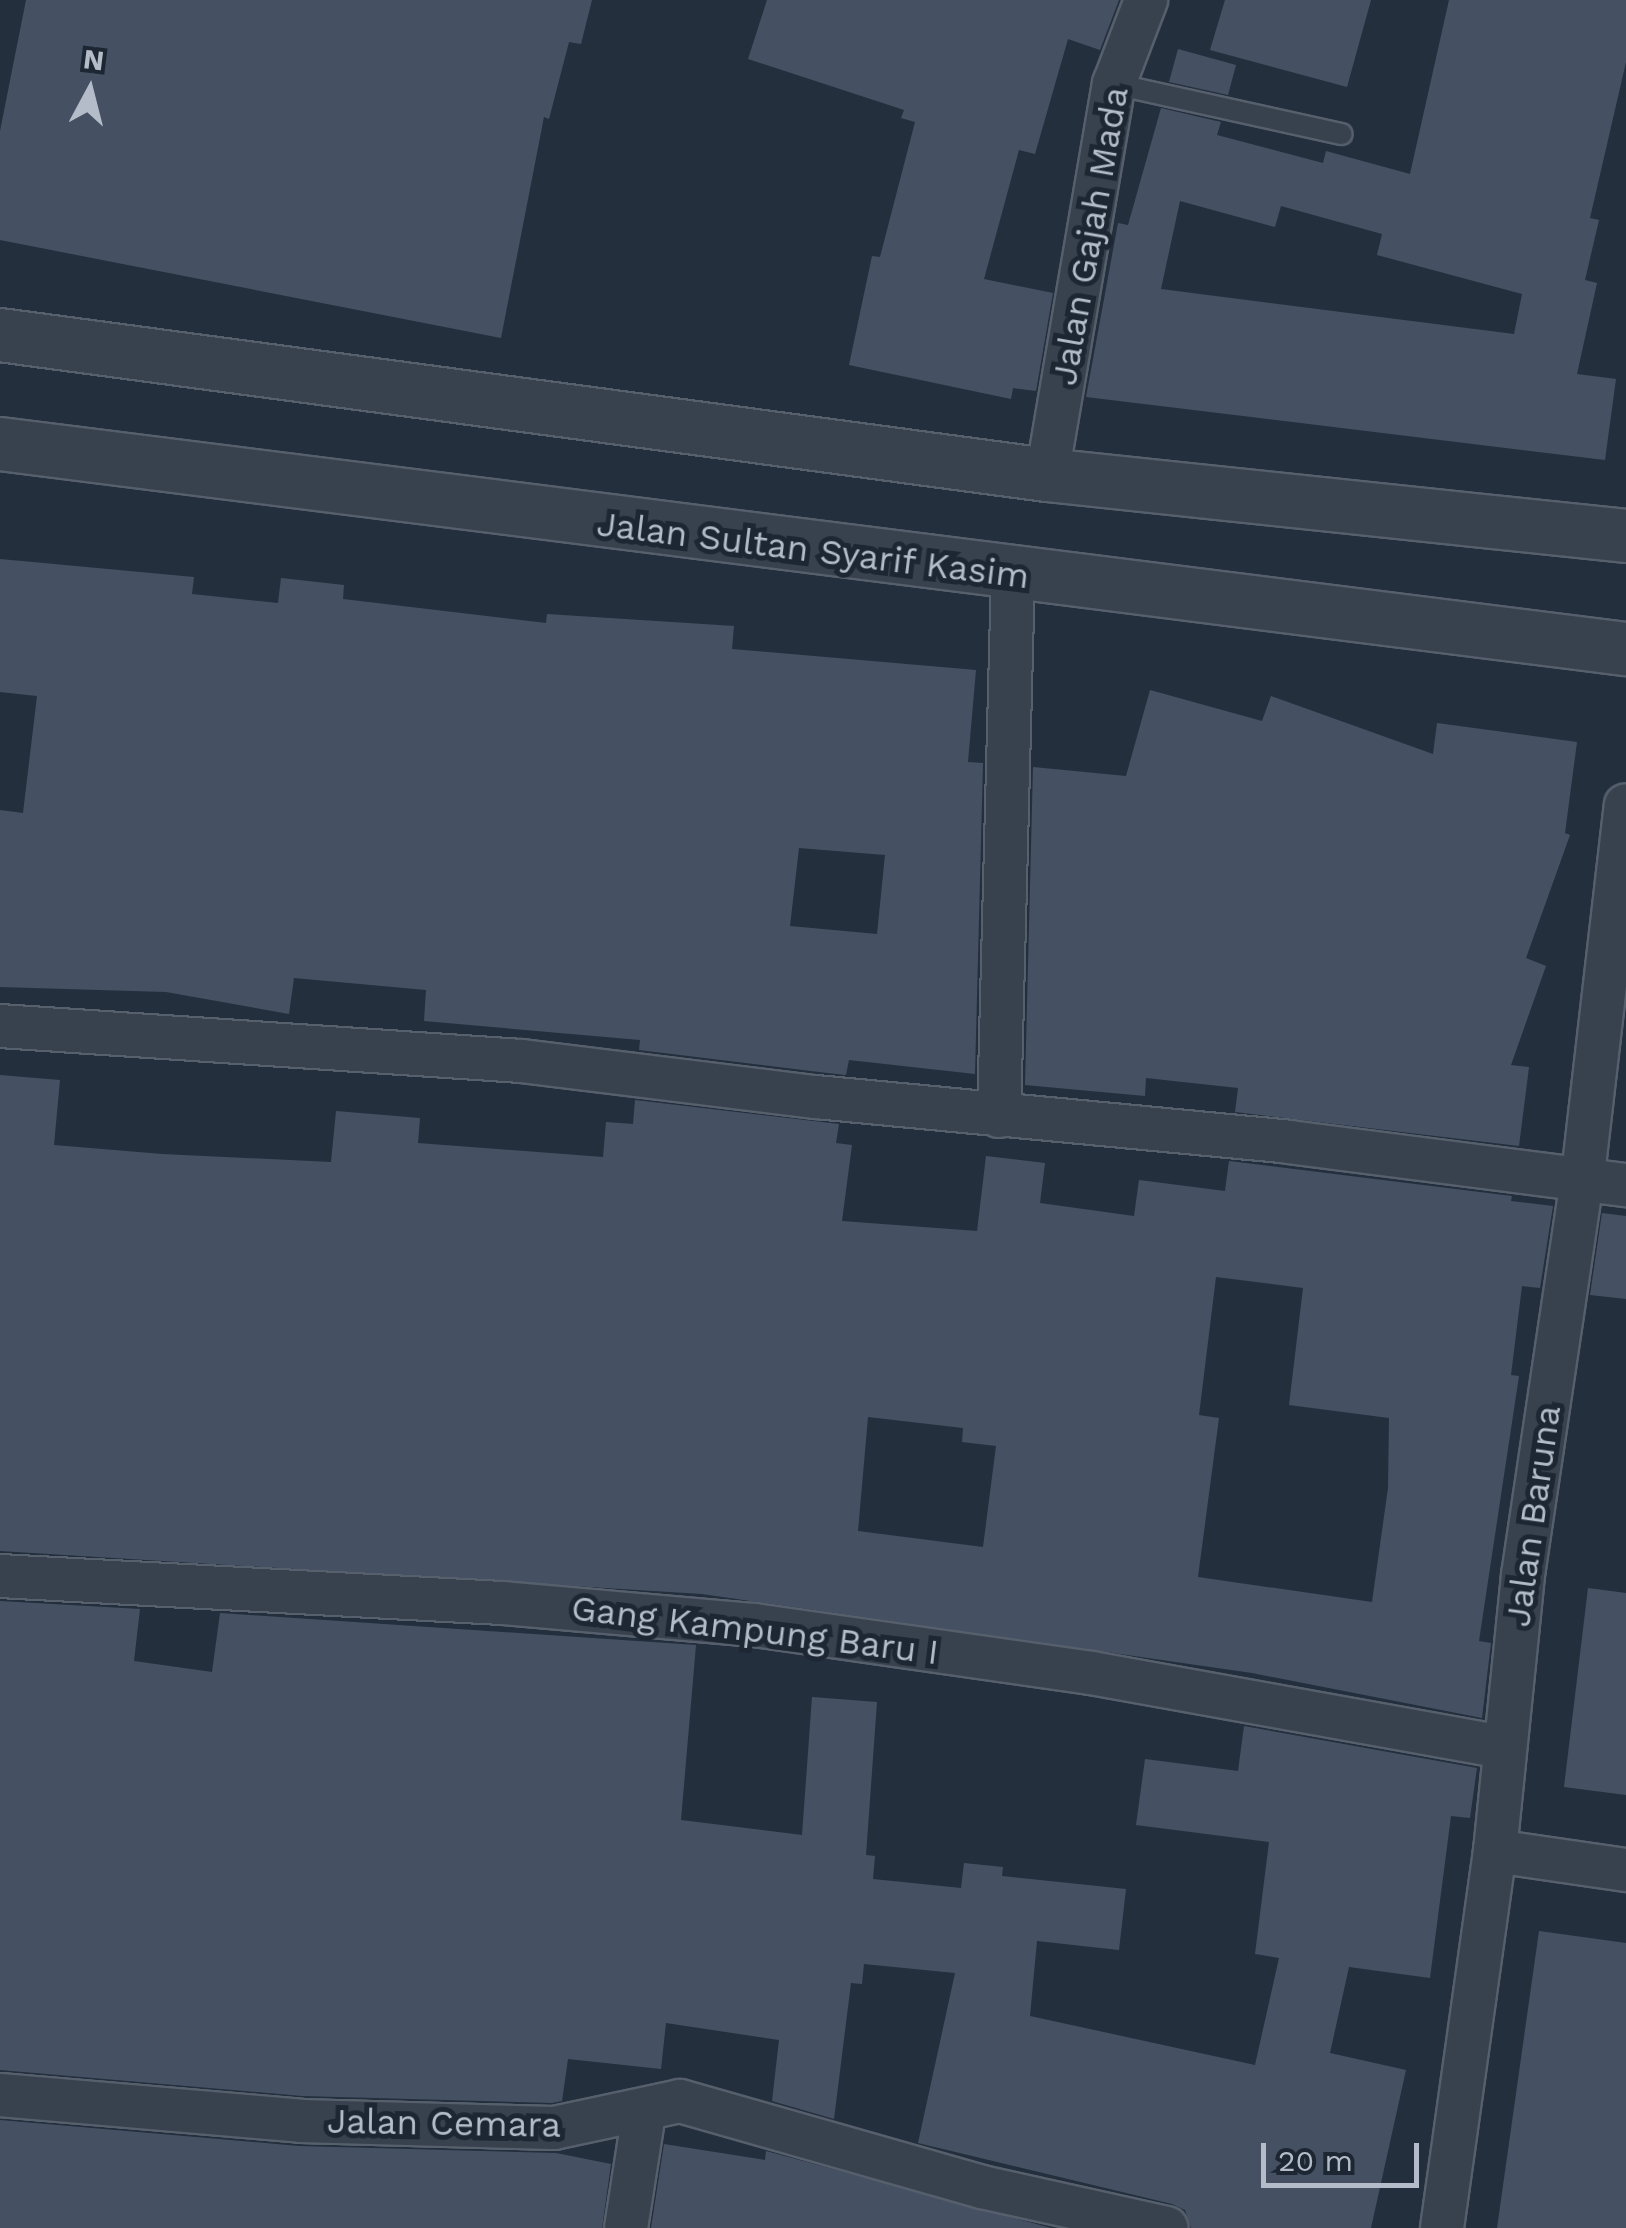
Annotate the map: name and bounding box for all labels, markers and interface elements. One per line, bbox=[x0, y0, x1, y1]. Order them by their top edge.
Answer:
north arrow bbox=[40, 40, 140, 140]
text: N bbox=[81, 42, 106, 77]
street label: Jalan Gajah Mada bbox=[1043, 84, 1137, 388]
street label: Jalan Sultan Syarif Kasim bbox=[594, 503, 1032, 597]
street label: Jalan Baruna bbox=[1497, 1403, 1569, 1629]
street label: Gang Kampung Baru I bbox=[569, 1587, 941, 1673]
street label: Jalan Cemara bbox=[327, 2100, 561, 2146]
scale bar bbox=[1266, 2123, 1424, 2185]
text: 20 m bbox=[1278, 2143, 1353, 2178]

